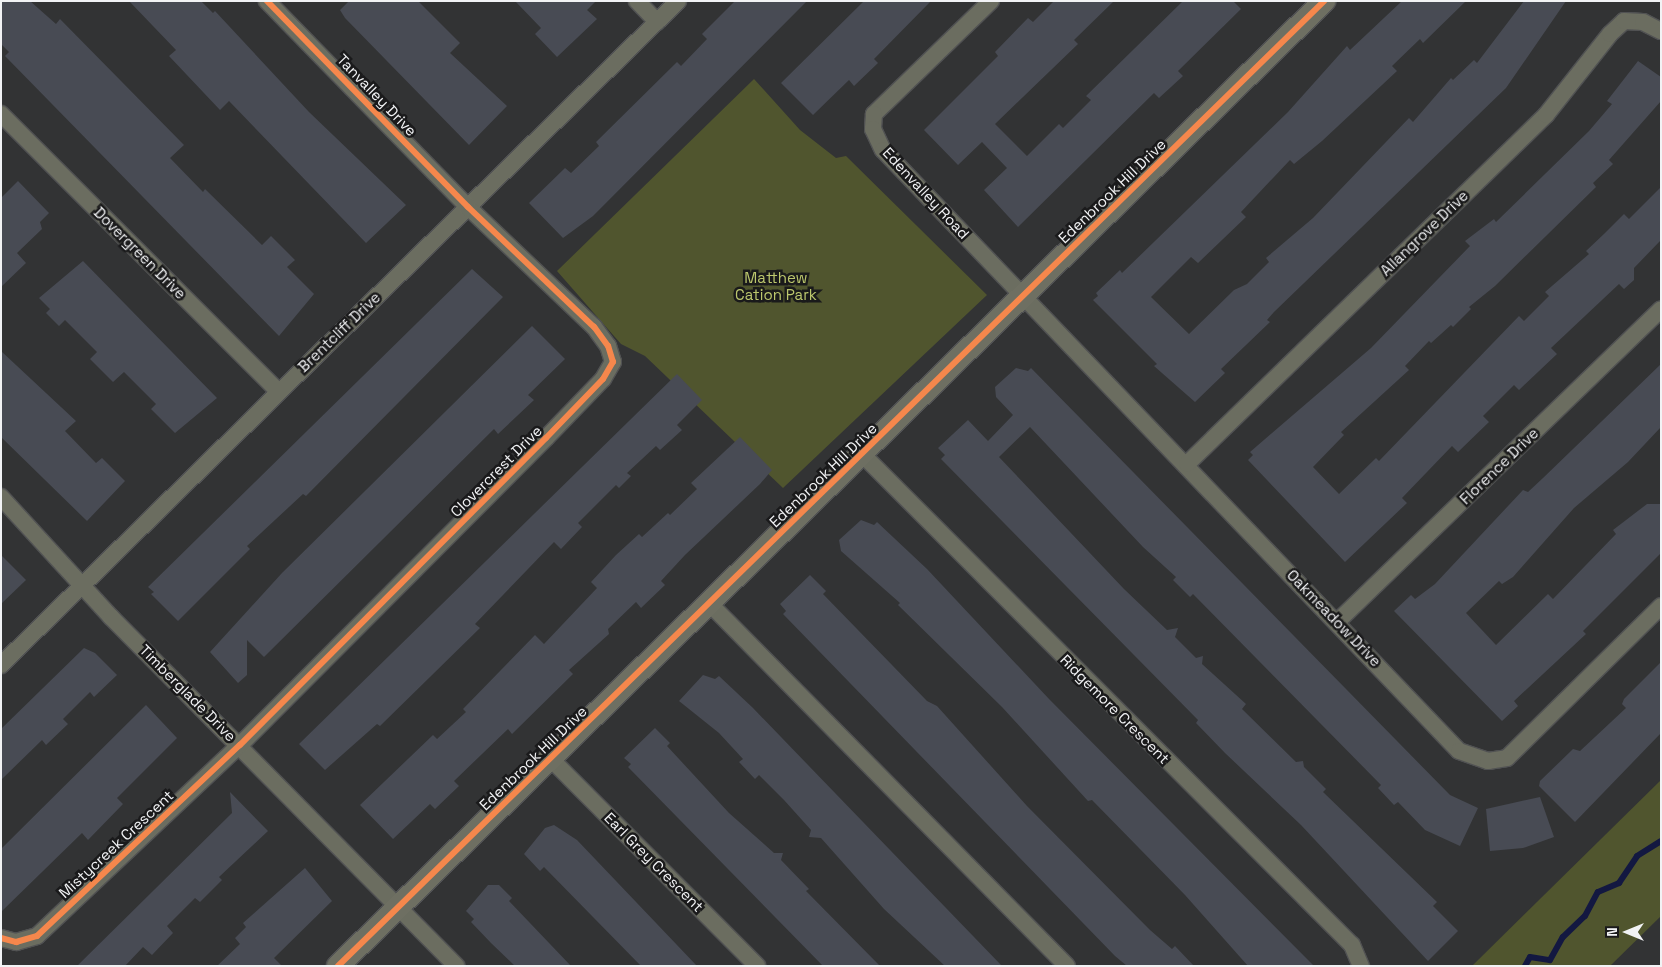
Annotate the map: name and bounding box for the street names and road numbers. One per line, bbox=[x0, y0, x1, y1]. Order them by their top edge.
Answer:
street label: Tanvalley Drive bbox=[333, 50, 421, 140]
street label: Edenbrook Hill Drive bbox=[1055, 135, 1169, 247]
street label: Edenvalley Road bbox=[879, 144, 973, 242]
street label: Allangrove Drive bbox=[1376, 187, 1472, 279]
street label: Dovergreen Drive bbox=[90, 203, 190, 303]
street label: Brentcliff Drive bbox=[294, 288, 384, 376]
street label: Edenbrook Hill Drive bbox=[766, 419, 880, 531]
street label: Clovercrest Drive bbox=[447, 422, 545, 520]
street label: Florence Drive bbox=[1456, 424, 1542, 508]
street label: Oakmeadow Drive bbox=[1283, 566, 1385, 670]
street label: Timberglade Drive bbox=[136, 641, 240, 745]
street label: Ridgemore Crescent bbox=[1057, 651, 1173, 767]
street label: Edenbrook Hill Drive bbox=[476, 702, 590, 814]
street label: Mistycreek Crescent bbox=[55, 786, 177, 902]
street label: Earl Grey Crescent bbox=[601, 809, 707, 915]

